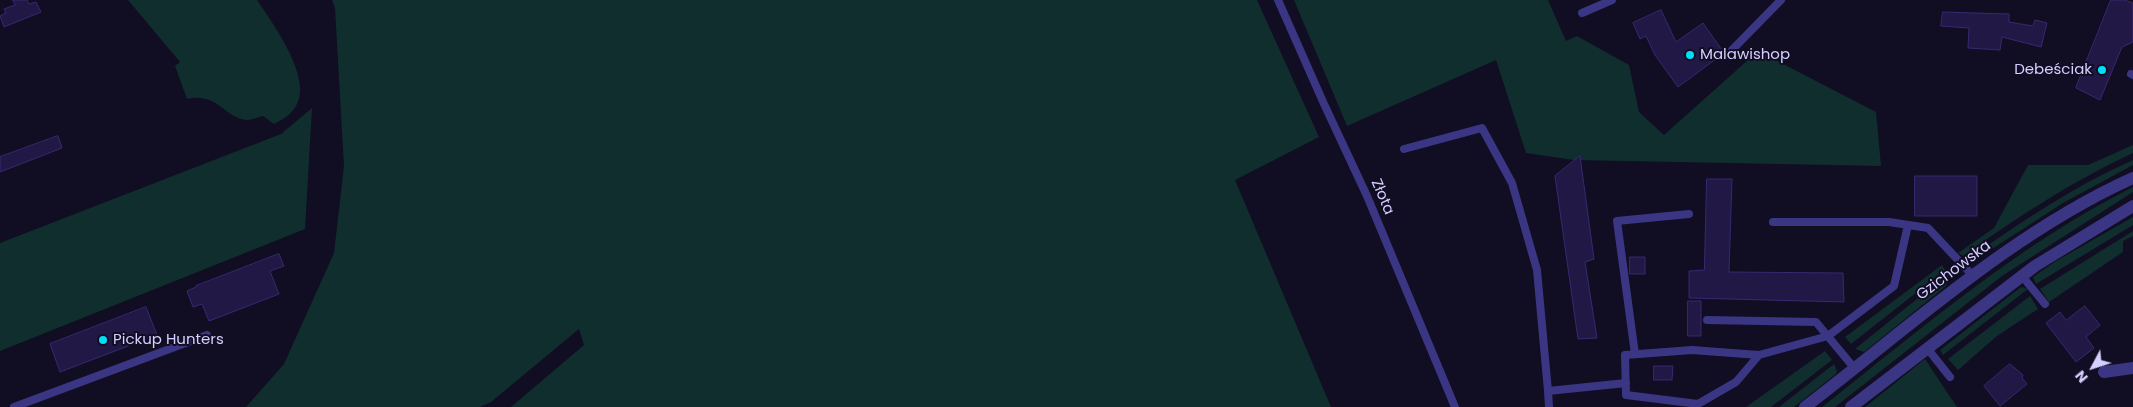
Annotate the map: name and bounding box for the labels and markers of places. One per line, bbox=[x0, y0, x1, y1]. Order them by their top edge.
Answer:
place label: Malawishop bbox=[1700, 46, 1790, 64]
marker: Malawishop bbox=[1684, 49, 1696, 61]
place label: Debeściak bbox=[2014, 61, 2092, 79]
marker: Debeściak bbox=[2096, 64, 2108, 76]
place label: Pickup Hunters bbox=[113, 331, 224, 349]
marker: Pickup Hunters bbox=[97, 334, 109, 346]

